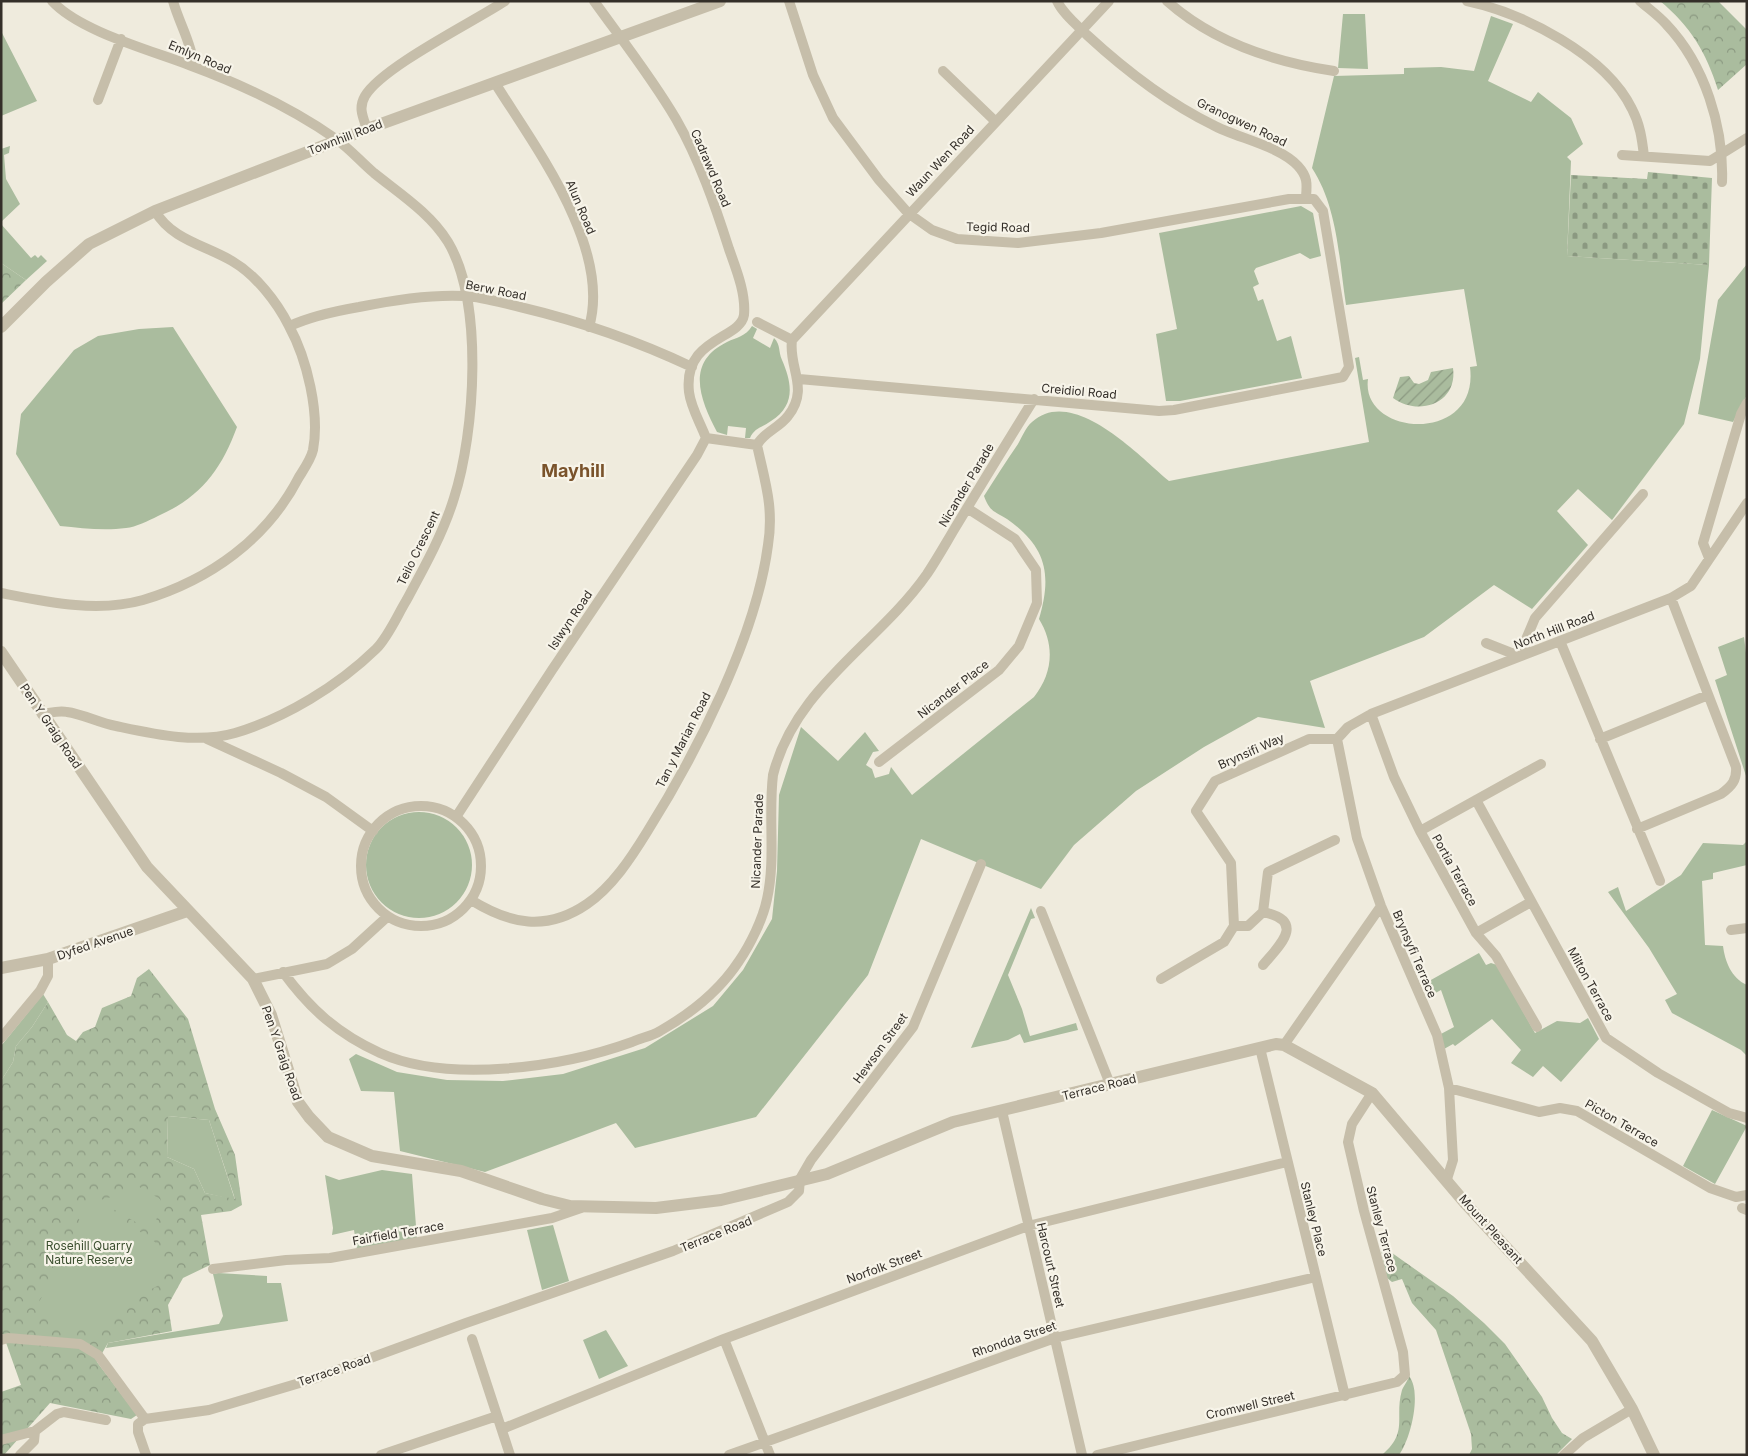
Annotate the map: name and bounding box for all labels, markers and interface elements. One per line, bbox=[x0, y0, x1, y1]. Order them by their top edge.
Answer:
street label: Emlyn Road bbox=[166, 37, 234, 77]
street label: Granogwen Road bbox=[1194, 95, 1290, 149]
street label: Townhill Road bbox=[306, 116, 384, 158]
street label: Waun Wen Road bbox=[903, 122, 977, 200]
street label: Cadrawd Road bbox=[688, 127, 734, 209]
street label: Alun Road bbox=[563, 178, 599, 236]
street label: Tegid Road bbox=[966, 219, 1030, 235]
street label: Berw Road bbox=[464, 277, 528, 303]
street label: Creidiol Road bbox=[1041, 380, 1117, 402]
street label: Nicander Parade bbox=[935, 440, 997, 530]
district label: Mayhill bbox=[541, 460, 605, 481]
street label: Teilo Crescent bbox=[393, 508, 443, 588]
street label: Islwyn Road bbox=[545, 587, 595, 653]
street label: North Hill Road bbox=[1511, 608, 1597, 652]
street label: Nicander Place bbox=[914, 657, 992, 721]
street label: Pen Y Graig Road bbox=[17, 681, 85, 771]
street label: Tan y Marian Road bbox=[652, 690, 714, 790]
street label: Brynsifi Way bbox=[1216, 730, 1287, 772]
street label: Nicander Parade bbox=[748, 793, 766, 889]
street label: Portia Terrace bbox=[1429, 831, 1481, 909]
street label: Brynsyfi Terrace bbox=[1390, 908, 1440, 1000]
street label: Dyfed Avenue bbox=[55, 923, 135, 963]
street label: Milton Terrace bbox=[1565, 945, 1617, 1023]
street label: Pen Y Graig Road bbox=[259, 1004, 305, 1102]
street label: Hewson Street bbox=[849, 1010, 911, 1086]
street label: Terrace Road bbox=[1060, 1071, 1138, 1103]
street label: Picton Terrace bbox=[1583, 1096, 1661, 1150]
street label: Stanley Place bbox=[1297, 1180, 1331, 1258]
street label: Stanley Terrace bbox=[1363, 1184, 1401, 1274]
street label: Mount Pleasant bbox=[1456, 1191, 1526, 1267]
street label: Terrace Road bbox=[678, 1213, 754, 1255]
street label: Fairfield Terrace bbox=[351, 1218, 445, 1248]
street label: Harcourt Street bbox=[1034, 1221, 1068, 1309]
park label: Rosehill Quarry Nature Reserve bbox=[45, 1238, 133, 1267]
street label: Norfolk Street bbox=[844, 1245, 924, 1287]
street label: Rhondda Street bbox=[970, 1318, 1058, 1360]
street label: Terrace Road bbox=[296, 1351, 372, 1389]
street label: Cromwell Street bbox=[1204, 1388, 1296, 1422]

